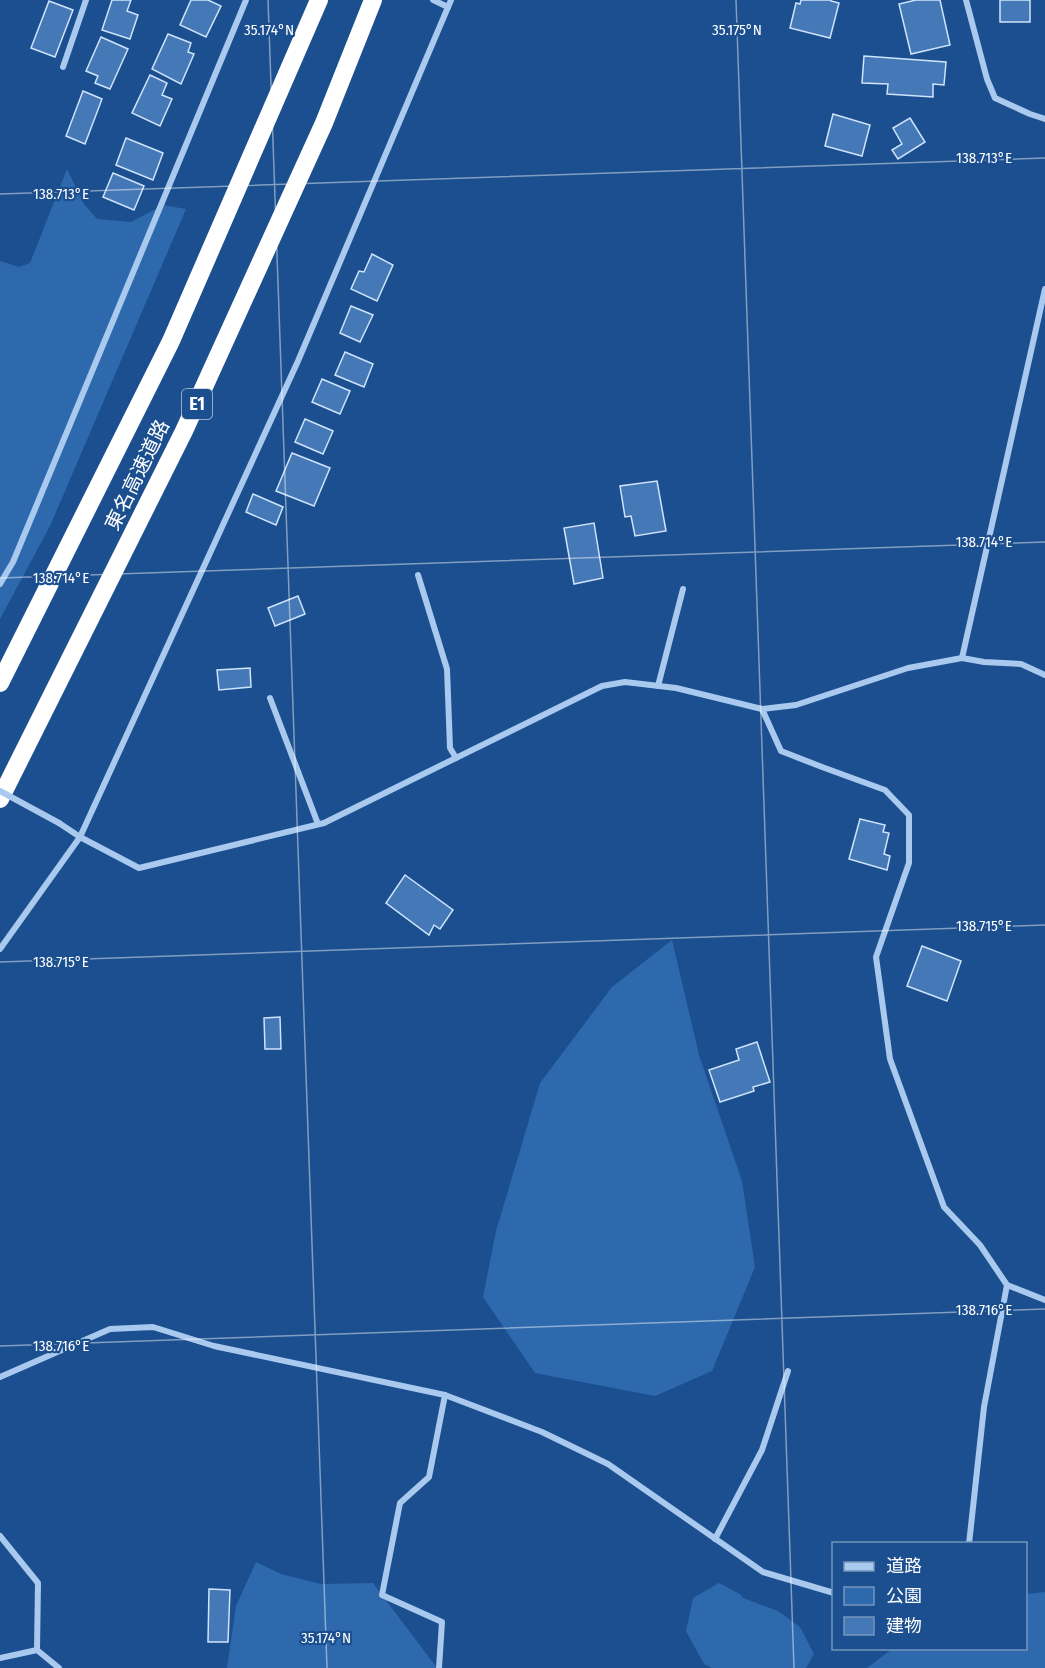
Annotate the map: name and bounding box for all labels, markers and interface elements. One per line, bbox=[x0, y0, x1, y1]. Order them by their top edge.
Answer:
text: 35.174°N bbox=[244, 21, 294, 39]
text: 35.175°N bbox=[712, 21, 762, 39]
text: 138.713°E bbox=[956, 149, 1012, 167]
text: 138.713°E bbox=[33, 185, 89, 203]
road number: E1 bbox=[182, 389, 212, 419]
street label: 東名高速道路 bbox=[100, 416, 174, 534]
text: 138.714°E bbox=[956, 533, 1012, 551]
text: 138.714°E bbox=[33, 569, 89, 587]
text: 138.715°E bbox=[956, 917, 1012, 935]
text: 138.715°E bbox=[33, 953, 89, 971]
text: 138.716°E bbox=[956, 1301, 1012, 1319]
text: 138.716°E bbox=[33, 1337, 89, 1355]
legend bbox=[832, 1542, 1027, 1650]
text: 道路 bbox=[886, 1555, 922, 1577]
text: 公園 bbox=[886, 1585, 922, 1607]
text: 建物 bbox=[886, 1615, 922, 1637]
text: 35.174°N bbox=[301, 1629, 351, 1647]

